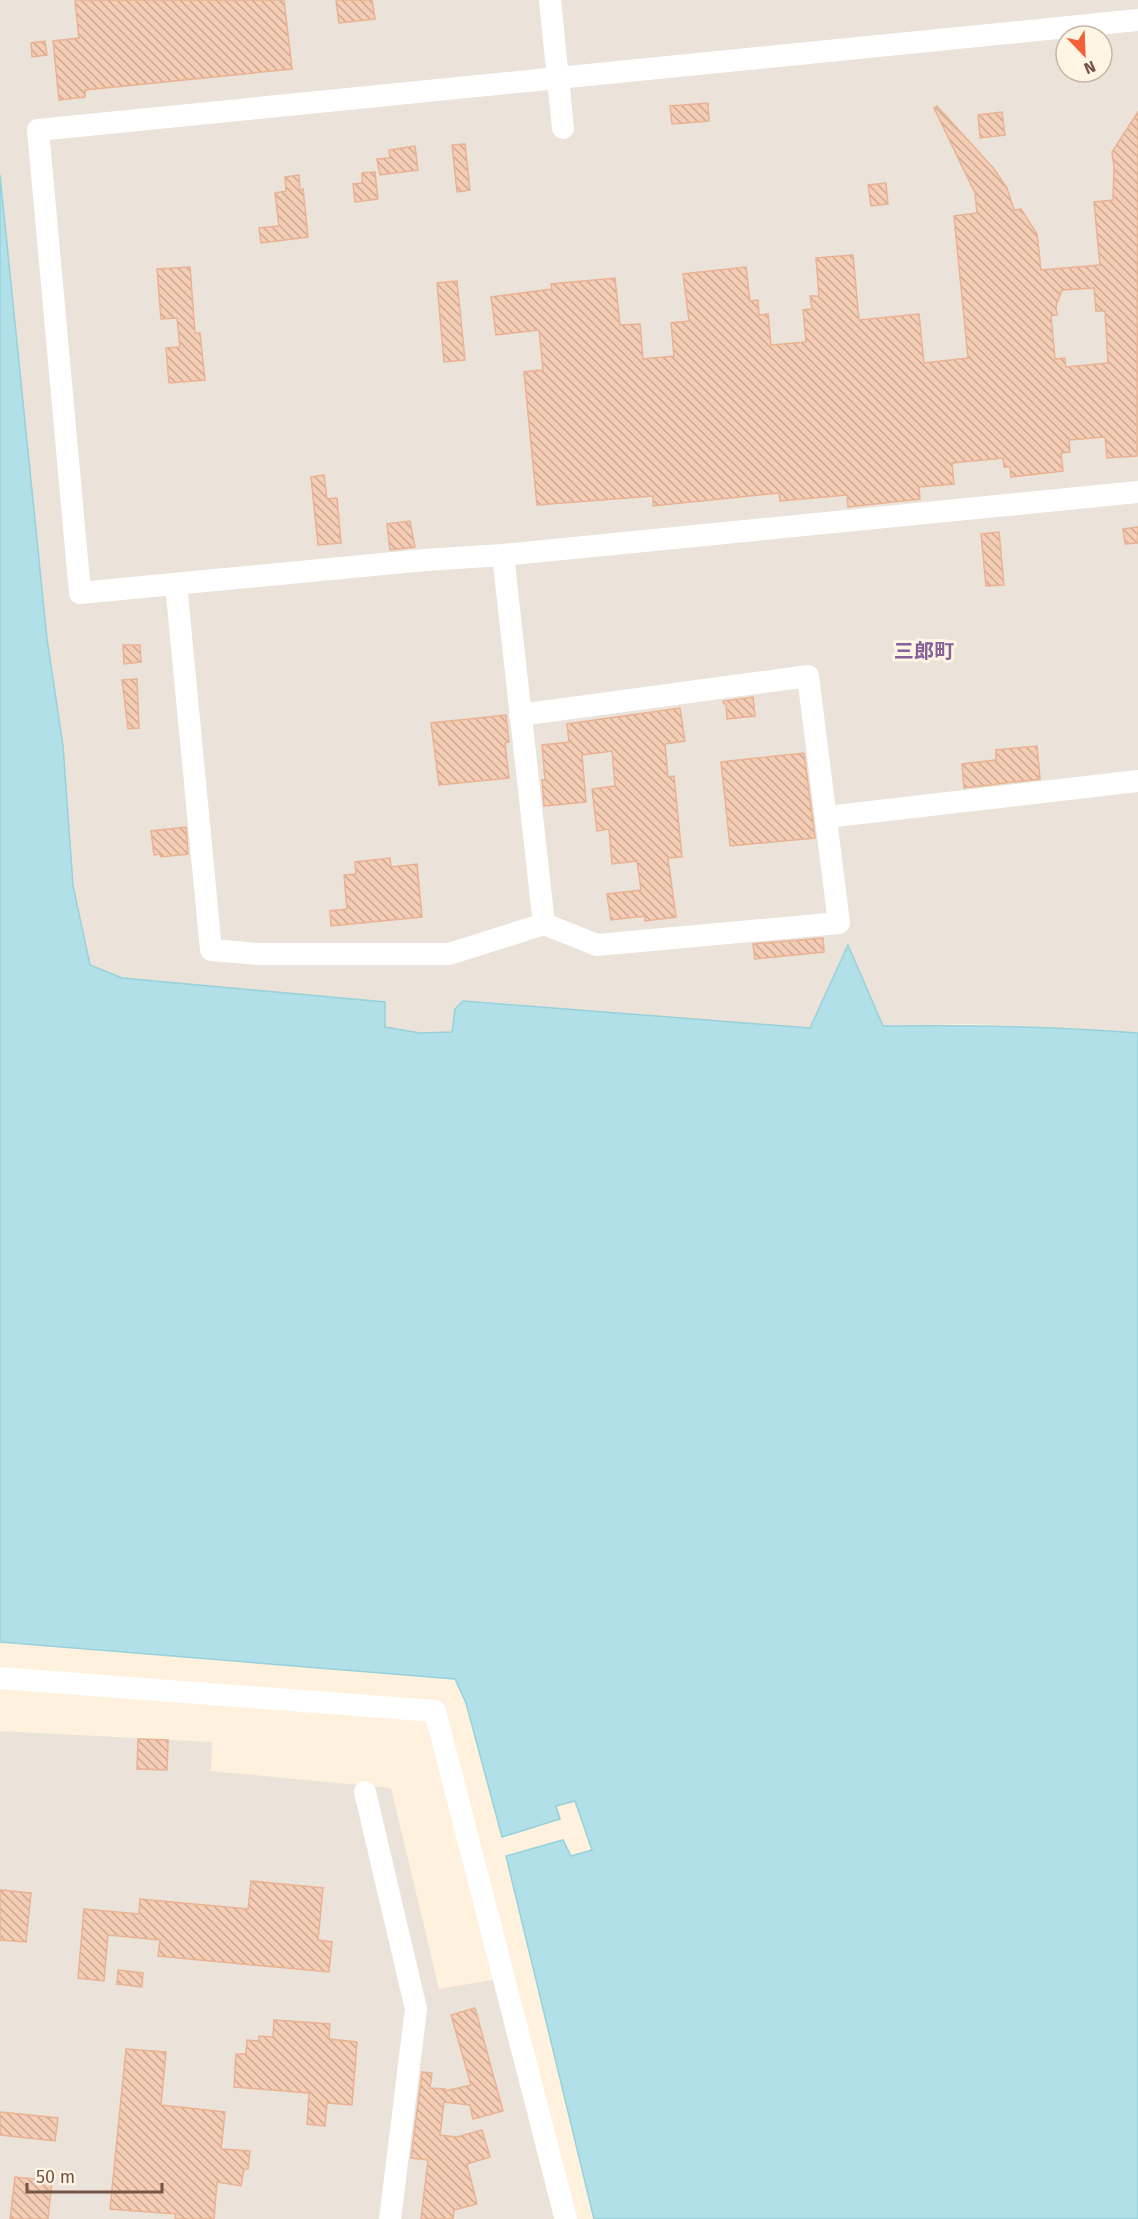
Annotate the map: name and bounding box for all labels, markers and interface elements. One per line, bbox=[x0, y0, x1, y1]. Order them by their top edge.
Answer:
north arrow bbox=[1054, 24, 1114, 84]
text: N bbox=[1081, 57, 1098, 78]
district label: 三郎町 bbox=[894, 639, 954, 663]
scale bar bbox=[27, 2156, 162, 2194]
text: 50 m bbox=[36, 2166, 75, 2188]

